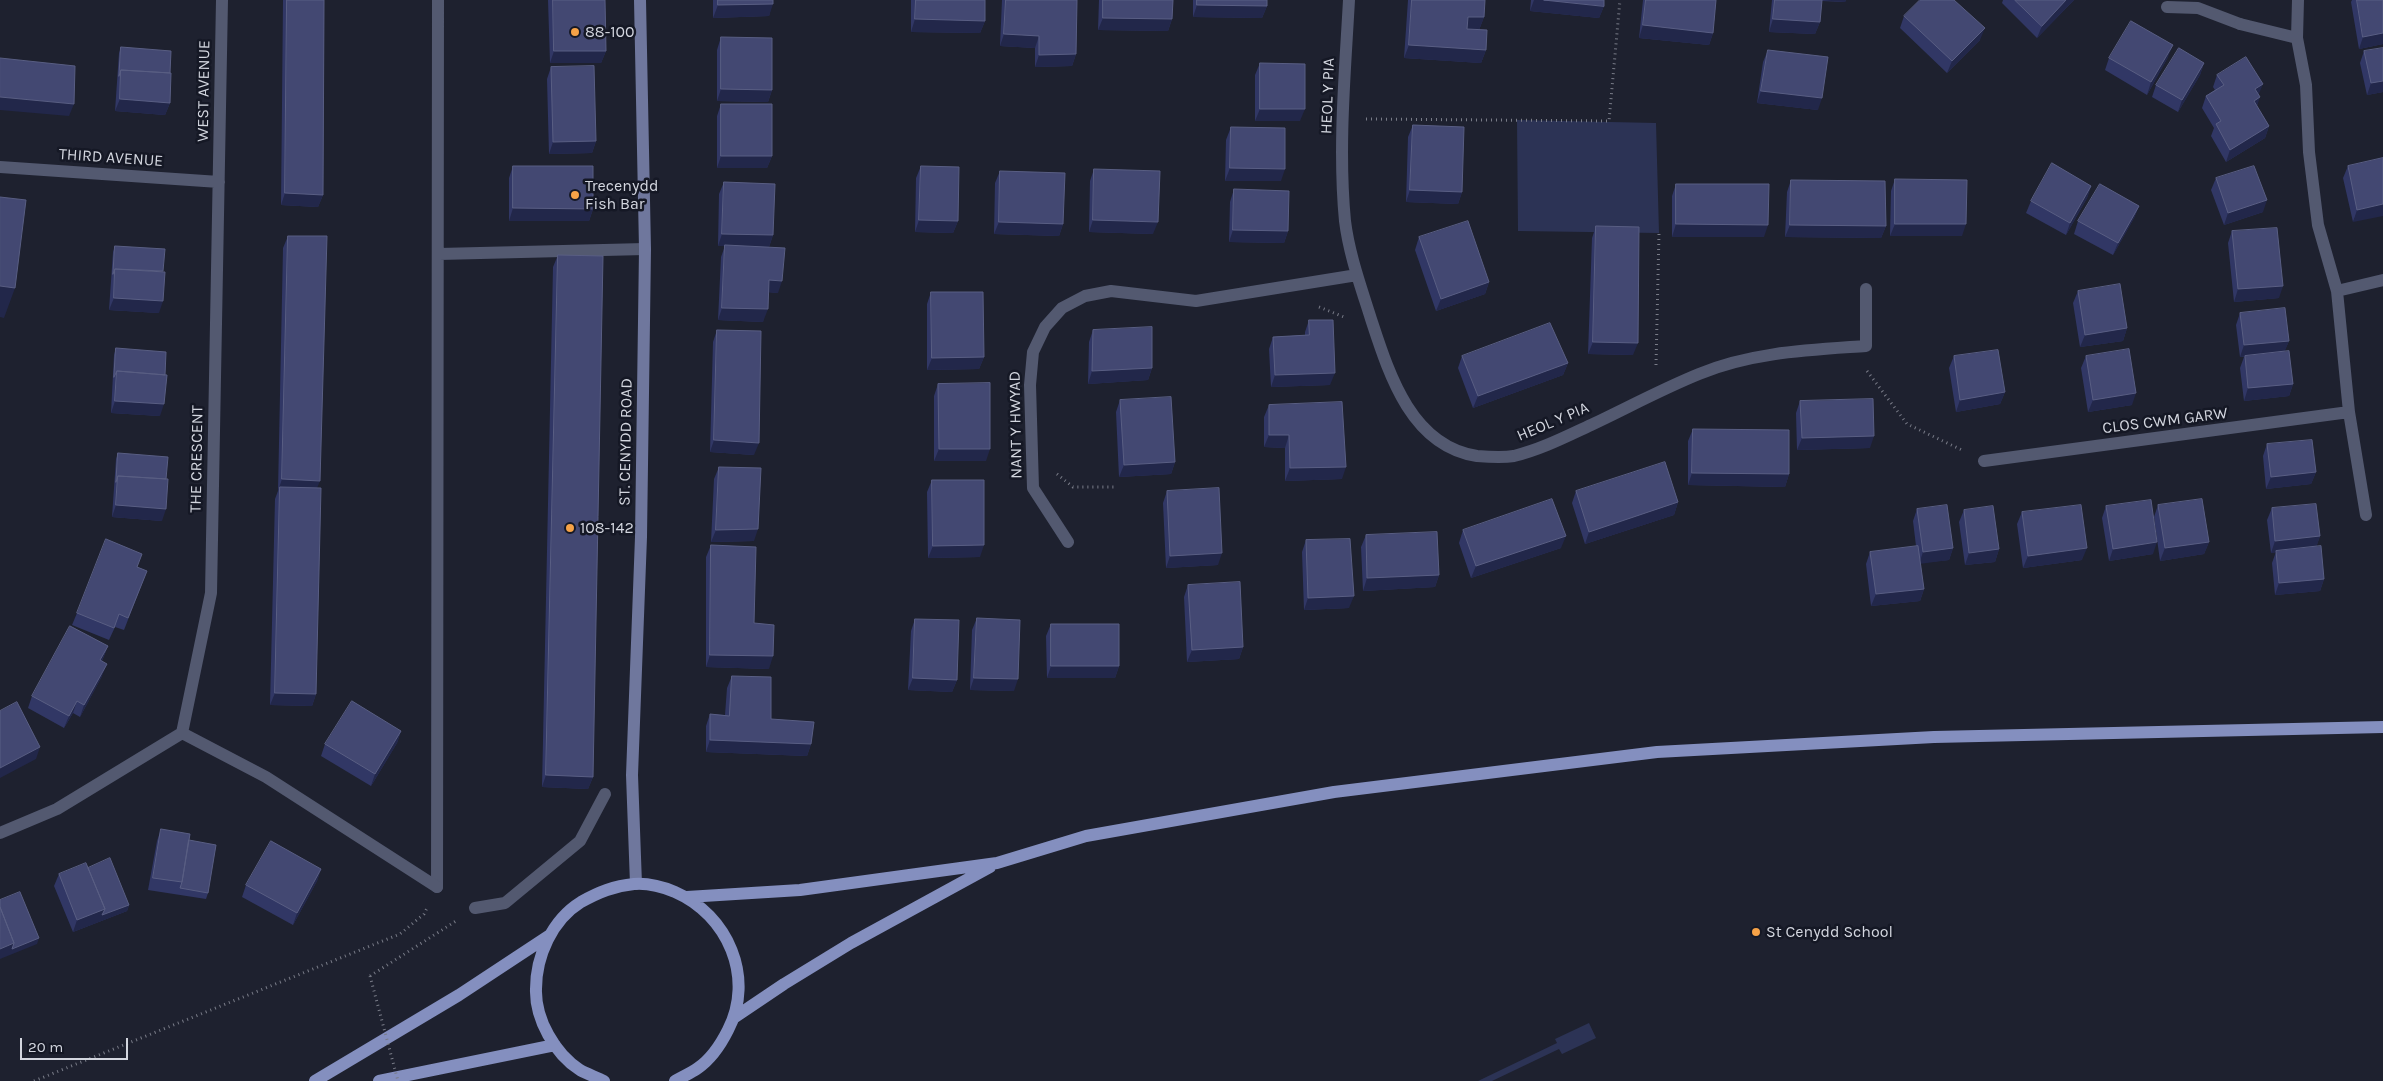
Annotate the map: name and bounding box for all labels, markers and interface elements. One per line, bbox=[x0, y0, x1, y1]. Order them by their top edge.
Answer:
place label: 88-100 bbox=[585, 22, 635, 42]
marker: 88-100 bbox=[569, 26, 581, 38]
street label: WEST AVENUE bbox=[194, 40, 214, 142]
street label: HEOL Y PIA bbox=[1317, 57, 1339, 135]
street label: THIRD AVENUE bbox=[58, 145, 164, 171]
place label: Trecenydd Fish Bar bbox=[585, 176, 658, 214]
marker: Trecenydd Fish Bar bbox=[569, 189, 581, 201]
street label: NANT Y HWYAD bbox=[1005, 371, 1027, 479]
street label: ST. CENYDD ROAD bbox=[615, 378, 637, 506]
street label: HEOL Y PIA bbox=[1514, 398, 1592, 446]
street label: CLOS CWM GARW bbox=[2101, 404, 2229, 438]
street label: THE CRESCENT bbox=[186, 405, 208, 513]
place label: 108-142 bbox=[580, 518, 634, 538]
marker: 108-142 bbox=[564, 522, 576, 534]
place label: St Cenydd School bbox=[1766, 922, 1893, 942]
marker: St Cenydd School bbox=[1750, 926, 1762, 938]
scale bar bbox=[22, 1028, 130, 1060]
text: 20 m bbox=[28, 1038, 63, 1056]

